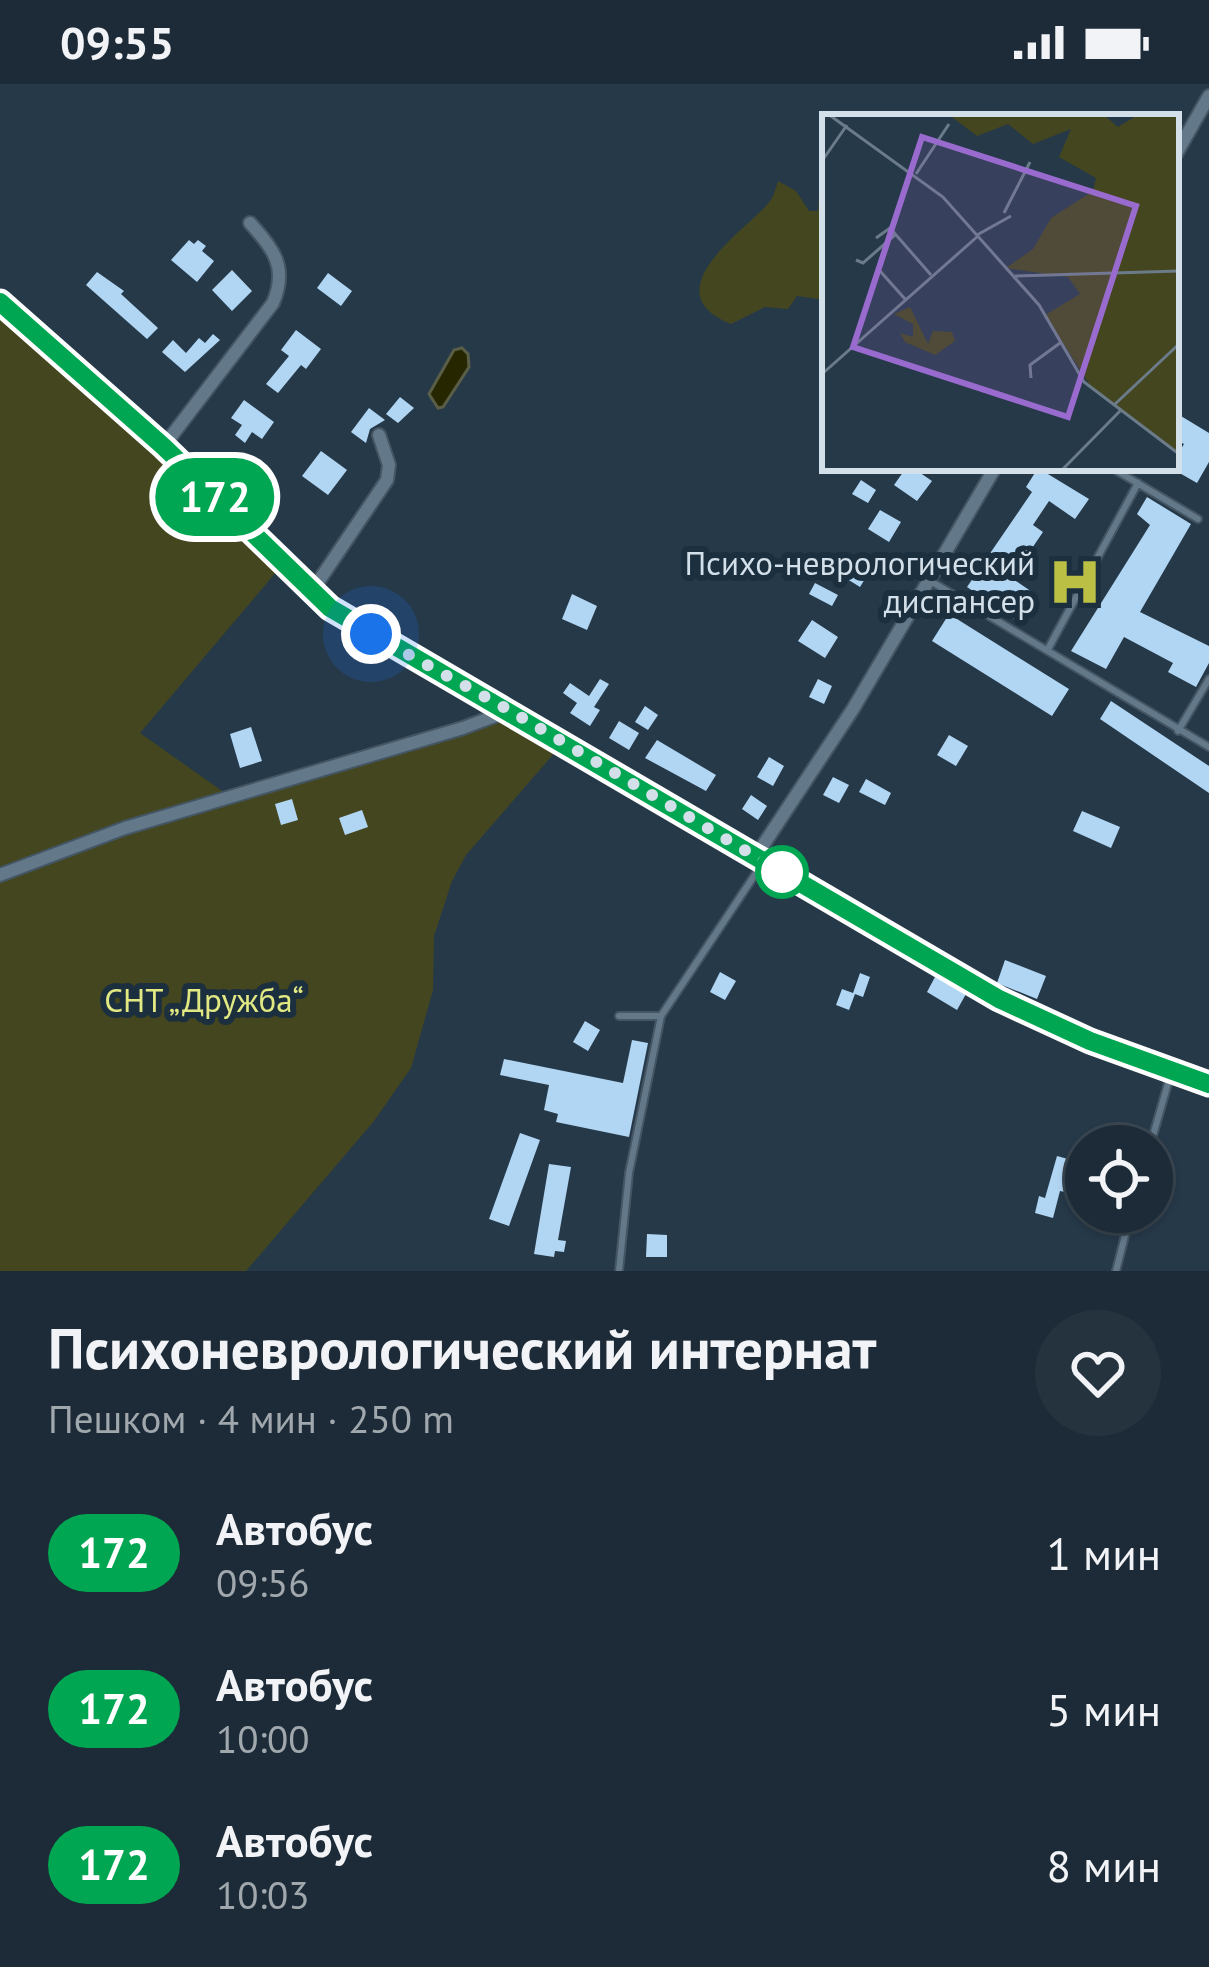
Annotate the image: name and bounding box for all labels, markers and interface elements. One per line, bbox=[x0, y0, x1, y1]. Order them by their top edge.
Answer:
text: 09:55 bbox=[60, 13, 174, 71]
inset map bbox=[822, 114, 1179, 471]
line badge: 172 bbox=[146, 458, 284, 536]
text: 172 bbox=[179, 469, 251, 524]
place label: Психо-неврологический диспансер bbox=[684, 541, 1035, 622]
hospital icon: Психо-неврологический диспансер bbox=[1046, 553, 1104, 611]
your location bbox=[341, 604, 401, 664]
unlabelled marker bbox=[757, 847, 807, 897]
park label: СНТ „Дружба“ bbox=[104, 978, 304, 1021]
map controls bbox=[1065, 1125, 1173, 1233]
button: locate bbox=[1065, 1125, 1173, 1233]
button: heart bbox=[1035, 1310, 1161, 1436]
text: Психоневрологический интернат bbox=[48, 1311, 876, 1385]
text: Пешком · 4 мин · 250 m bbox=[48, 1393, 454, 1444]
text: Автобус bbox=[216, 1499, 373, 1557]
text: 1 мин bbox=[1047, 1524, 1161, 1582]
text: 172 bbox=[78, 1525, 150, 1580]
text: 09:56 bbox=[216, 1557, 310, 1608]
text: Автобус bbox=[216, 1655, 373, 1713]
text: 5 мин bbox=[1047, 1680, 1161, 1738]
text: 172 bbox=[78, 1681, 150, 1736]
text: 10:00 bbox=[216, 1713, 310, 1764]
text: Автобус bbox=[216, 1811, 373, 1869]
text: 8 мин bbox=[1047, 1836, 1161, 1894]
text: 172 bbox=[78, 1837, 150, 1892]
text: 10:03 bbox=[216, 1869, 310, 1920]

